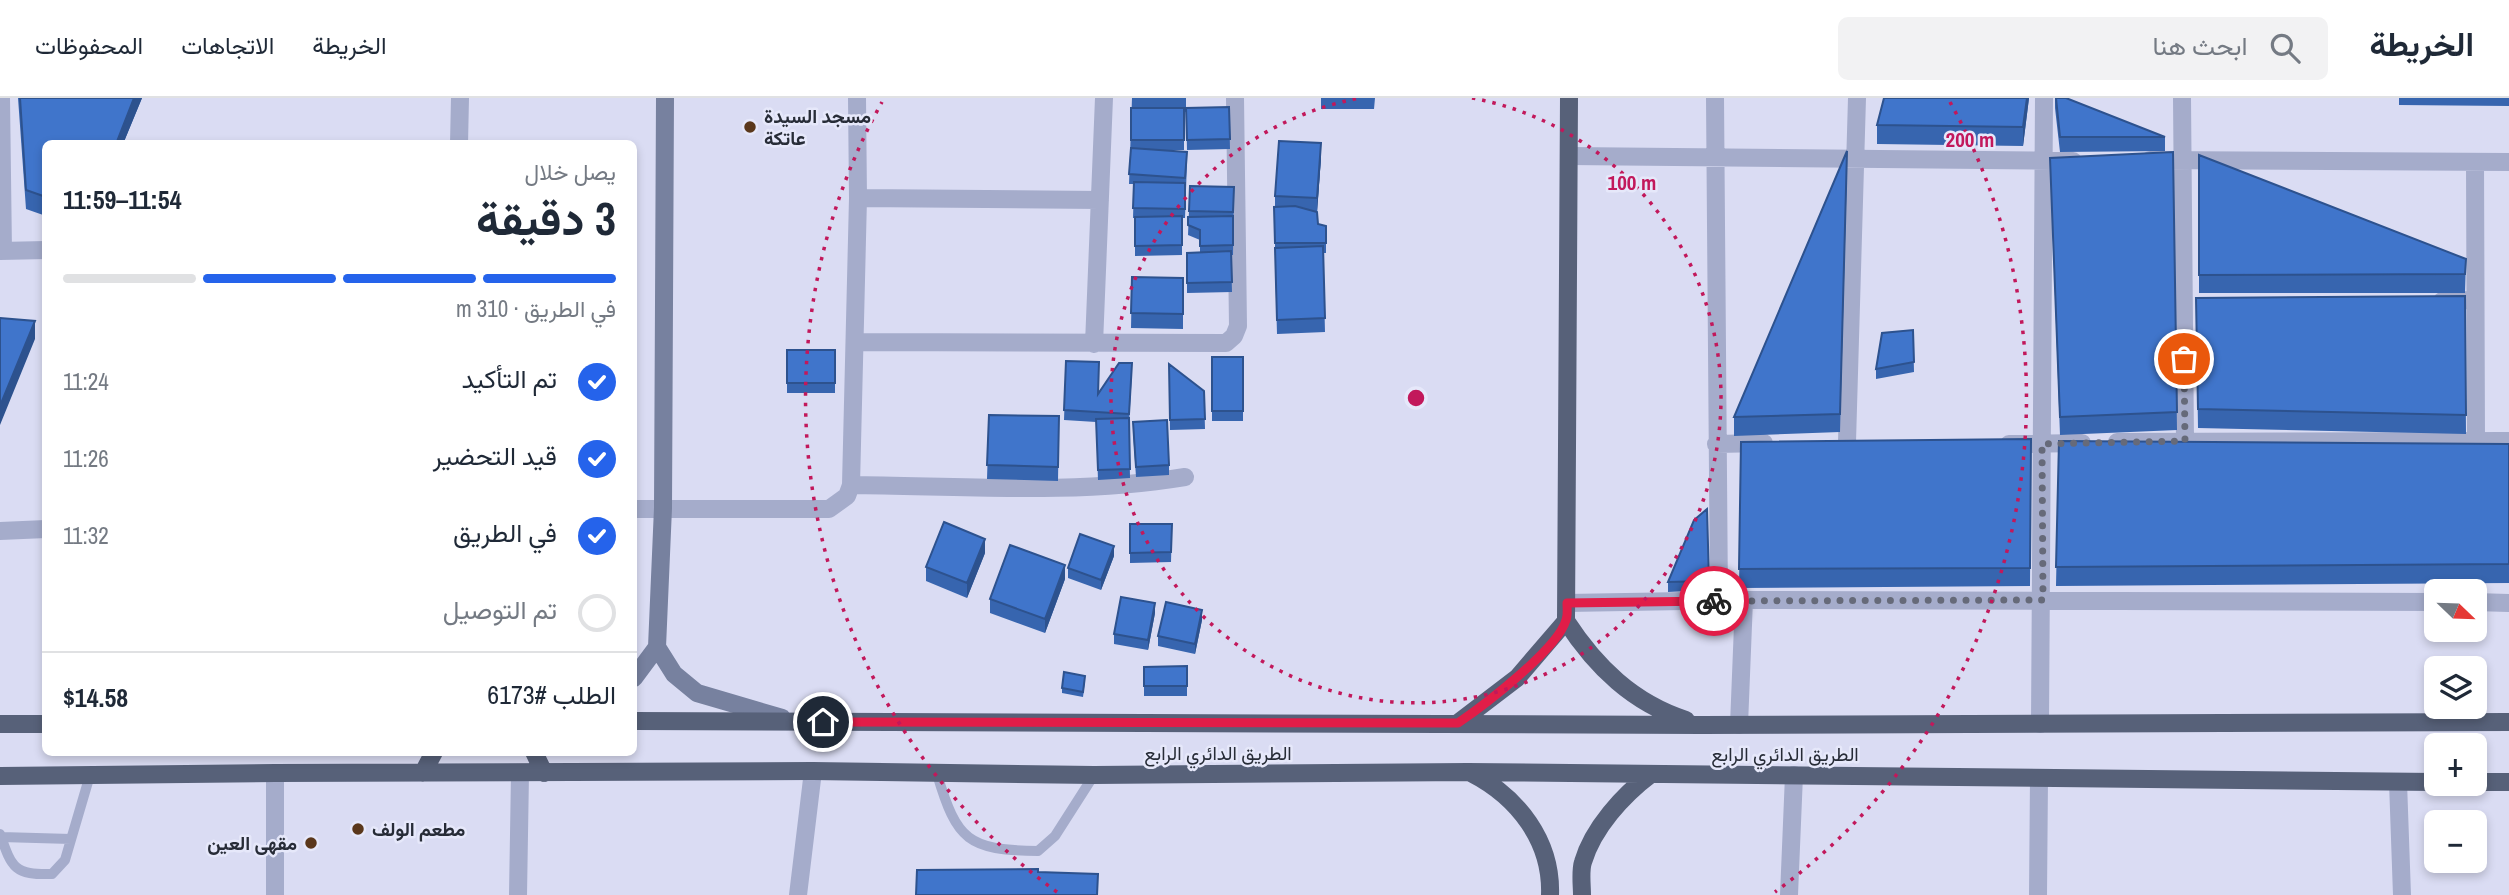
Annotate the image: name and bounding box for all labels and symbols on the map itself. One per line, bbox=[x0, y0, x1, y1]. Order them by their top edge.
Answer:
place label: مسجد السيدة عاتكة bbox=[764, 103, 871, 151]
marker: مسجد السيدة عاتكة bbox=[742, 119, 758, 135]
text: 200 m bbox=[1946, 125, 1994, 154]
text: 100 m bbox=[1608, 168, 1656, 197]
pin bbox=[2154, 329, 2214, 389]
centre of rings bbox=[1404, 386, 1428, 410]
courier bbox=[1679, 566, 1749, 636]
north arrow bbox=[2424, 579, 2487, 642]
pin bbox=[793, 692, 853, 752]
street label: الطريق الدائري الرابع bbox=[1144, 740, 1292, 769]
street label: الطريق الدائري الرابع bbox=[1711, 741, 1859, 770]
place label: مطعم الولف bbox=[372, 816, 465, 842]
marker: مطعم الولف bbox=[350, 821, 366, 837]
place label: مقهى العين bbox=[207, 830, 297, 856]
marker: مقهى العين bbox=[303, 835, 319, 851]

